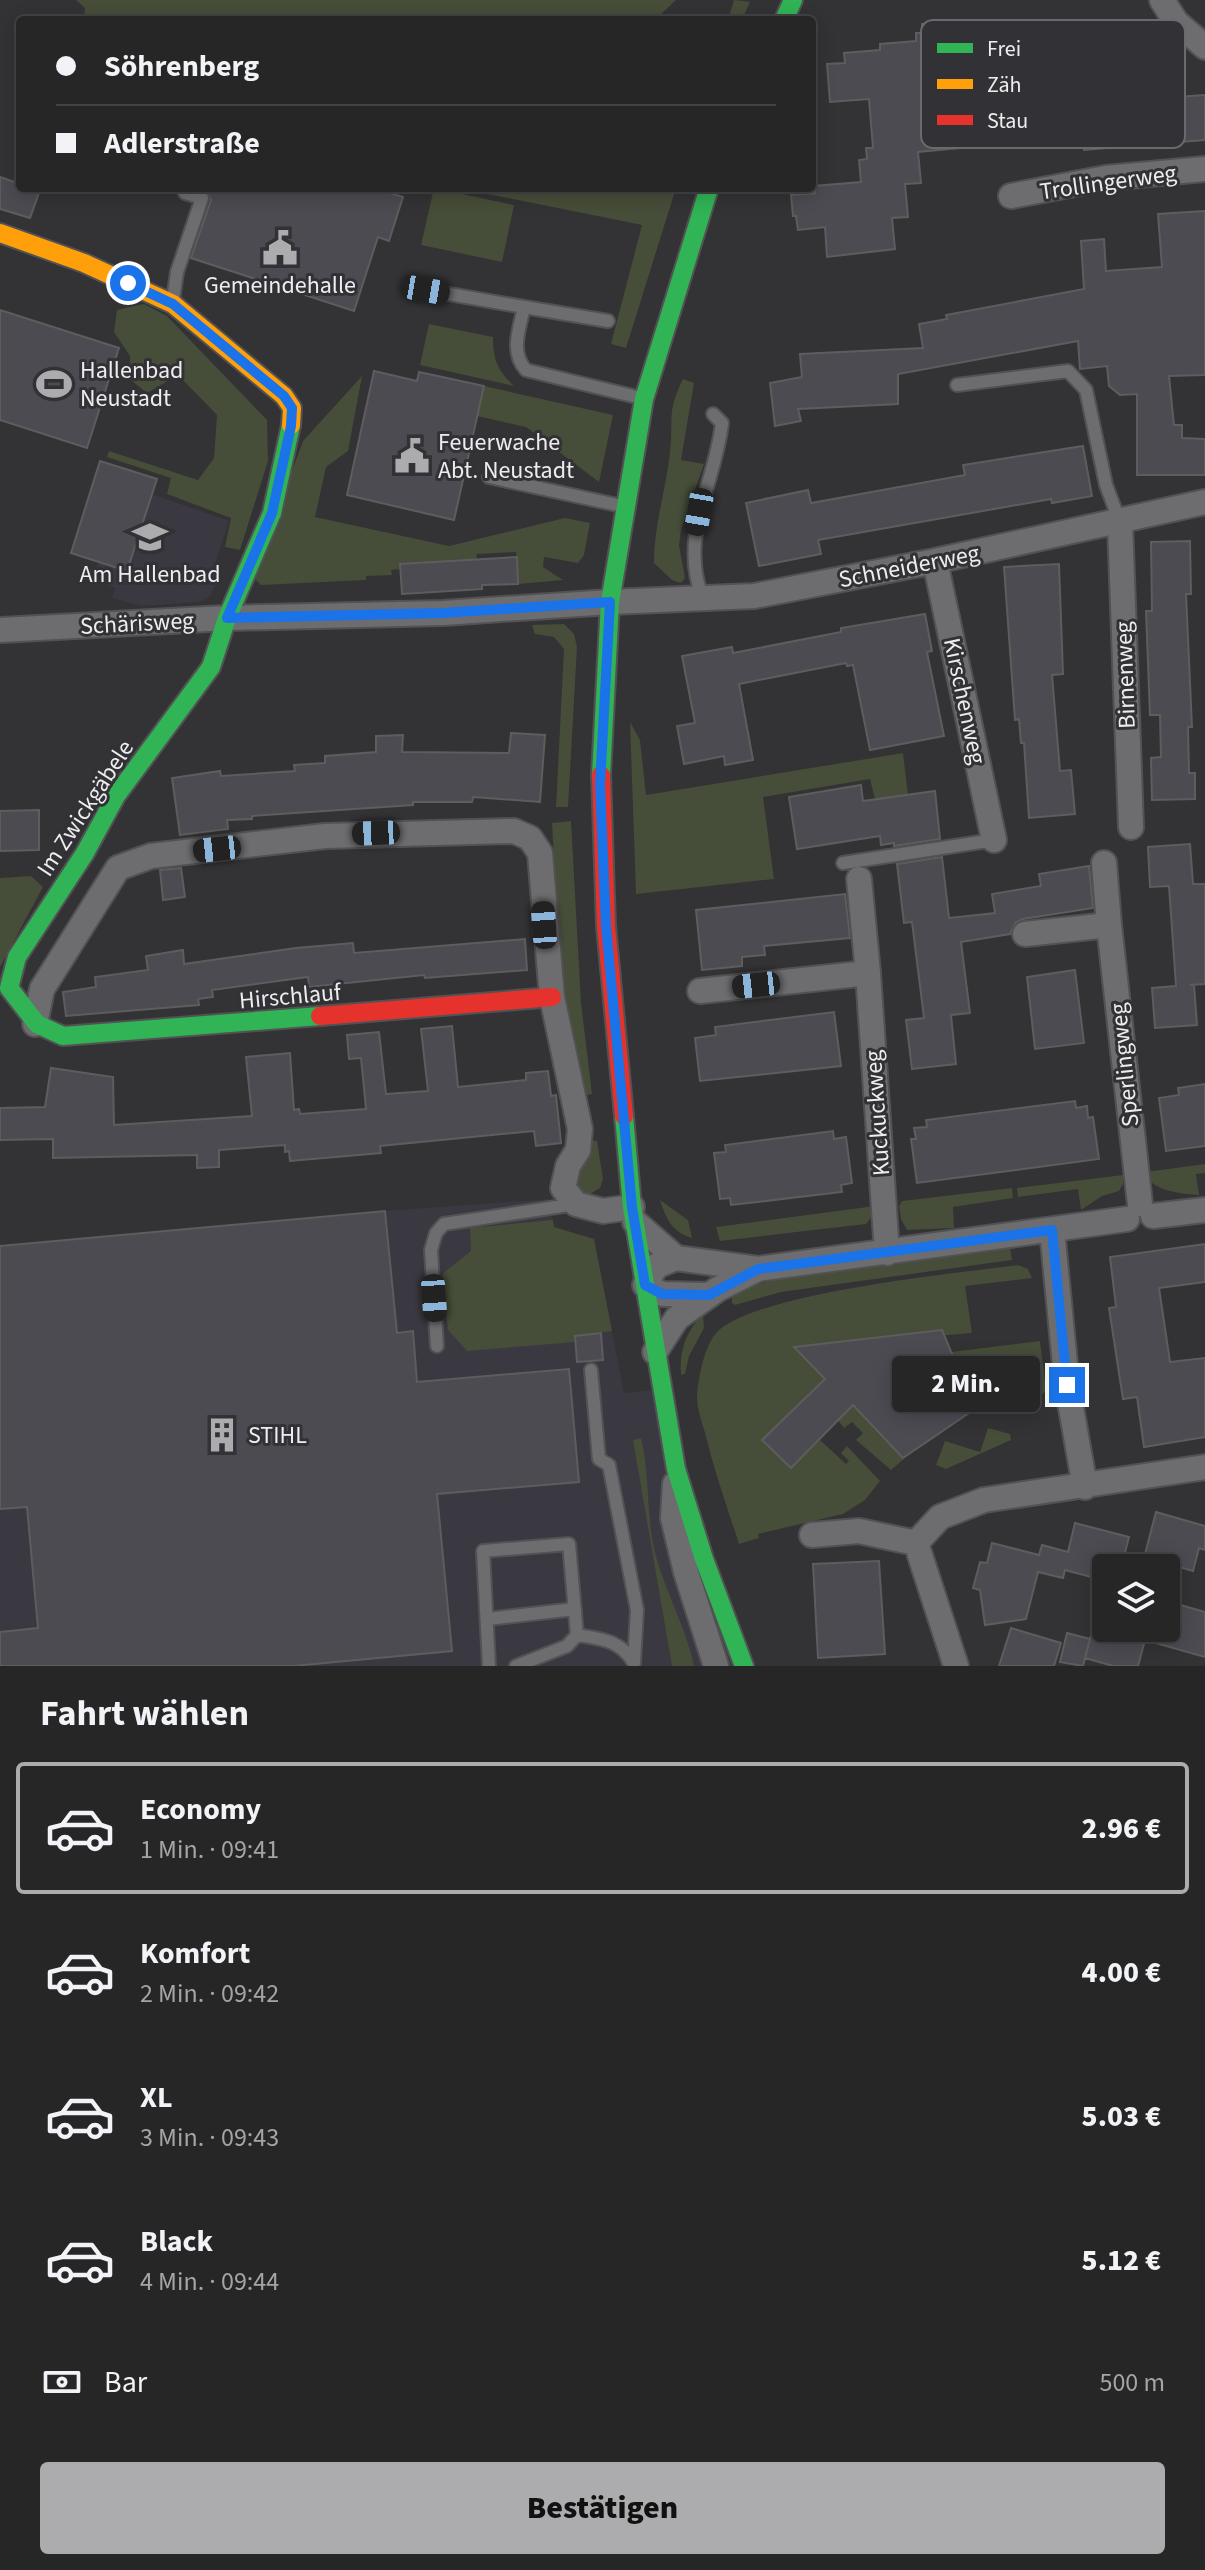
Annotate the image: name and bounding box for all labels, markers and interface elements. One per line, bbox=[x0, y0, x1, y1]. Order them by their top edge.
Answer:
legend bbox=[921, 20, 1185, 148]
text: Frei bbox=[987, 33, 1021, 65]
text: Söhrenberg bbox=[104, 45, 259, 88]
text: Zäh bbox=[987, 69, 1022, 101]
text: Stau bbox=[987, 105, 1028, 137]
text: Adlerstraße bbox=[104, 122, 260, 165]
street label: Trollingerweg bbox=[1038, 156, 1179, 209]
public building icon: Gemeindehalle bbox=[261, 229, 299, 267]
route start bbox=[110, 265, 146, 301]
place label: Gemeindehalle bbox=[204, 268, 356, 303]
car bbox=[400, 274, 452, 306]
place label: Hallenbad Neustadt bbox=[80, 353, 183, 416]
sports icon: Hallenbad Neustadt bbox=[35, 365, 73, 403]
place label: Feuerwache Abt. Neustadt bbox=[438, 425, 574, 488]
public building icon: Feuerwache Abt. Neustadt bbox=[393, 437, 431, 475]
car bbox=[683, 486, 715, 538]
school or university icon: Am Hallenbad bbox=[131, 518, 169, 556]
street label: Schneiderweg bbox=[836, 536, 982, 597]
place label: Am Hallenbad bbox=[79, 557, 221, 592]
street label: Schärisweg bbox=[79, 603, 195, 644]
street label: Birnenweg bbox=[1106, 621, 1145, 729]
street label: Kirschenweg bbox=[934, 635, 995, 767]
street label: Im Zwickgäbele bbox=[28, 733, 143, 883]
car bbox=[352, 820, 400, 846]
car bbox=[192, 835, 242, 863]
car bbox=[530, 900, 558, 950]
car bbox=[731, 971, 781, 999]
street label: Hirschlauf bbox=[238, 975, 343, 1018]
street label: Sperlingweg bbox=[1101, 1001, 1148, 1129]
street label: Kuckuckweg bbox=[856, 1049, 899, 1177]
car bbox=[420, 1273, 448, 1323]
callout: 2 Min. bbox=[891, 1357, 1039, 1413]
text: 2 Min. bbox=[931, 1365, 1001, 1402]
route end bbox=[1049, 1367, 1085, 1403]
building icon: STIHL bbox=[203, 1416, 241, 1454]
place label: STIHL bbox=[248, 1418, 307, 1453]
map controls bbox=[1092, 1554, 1180, 1642]
button: layers bbox=[1092, 1554, 1180, 1642]
text: Fahrt wählen bbox=[40, 1688, 249, 1739]
text: Economy bbox=[140, 1788, 261, 1831]
icon: car bbox=[44, 1792, 116, 1864]
text: 2.96 € bbox=[1082, 1807, 1161, 1850]
text: 1 Min. · 09:41 bbox=[140, 1831, 279, 1868]
text: Komfort bbox=[140, 1932, 250, 1975]
icon: car bbox=[44, 1936, 116, 2008]
text: 4.00 € bbox=[1082, 1951, 1161, 1994]
text: 2 Min. · 09:42 bbox=[140, 1975, 279, 2012]
text: XL bbox=[140, 2076, 173, 2119]
icon: car bbox=[44, 2080, 116, 2152]
text: 5.03 € bbox=[1082, 2095, 1161, 2138]
text: 3 Min. · 09:43 bbox=[140, 2119, 279, 2156]
text: Black bbox=[140, 2220, 213, 2263]
icon: car bbox=[44, 2224, 116, 2296]
text: 5.12 € bbox=[1082, 2239, 1161, 2282]
text: 4 Min. · 09:44 bbox=[140, 2263, 279, 2300]
icon: cash bbox=[40, 2360, 84, 2404]
text: Bar bbox=[104, 2361, 147, 2404]
text: 500 m bbox=[1099, 2364, 1165, 2401]
button: Bestätigen bbox=[40, 2462, 1165, 2554]

